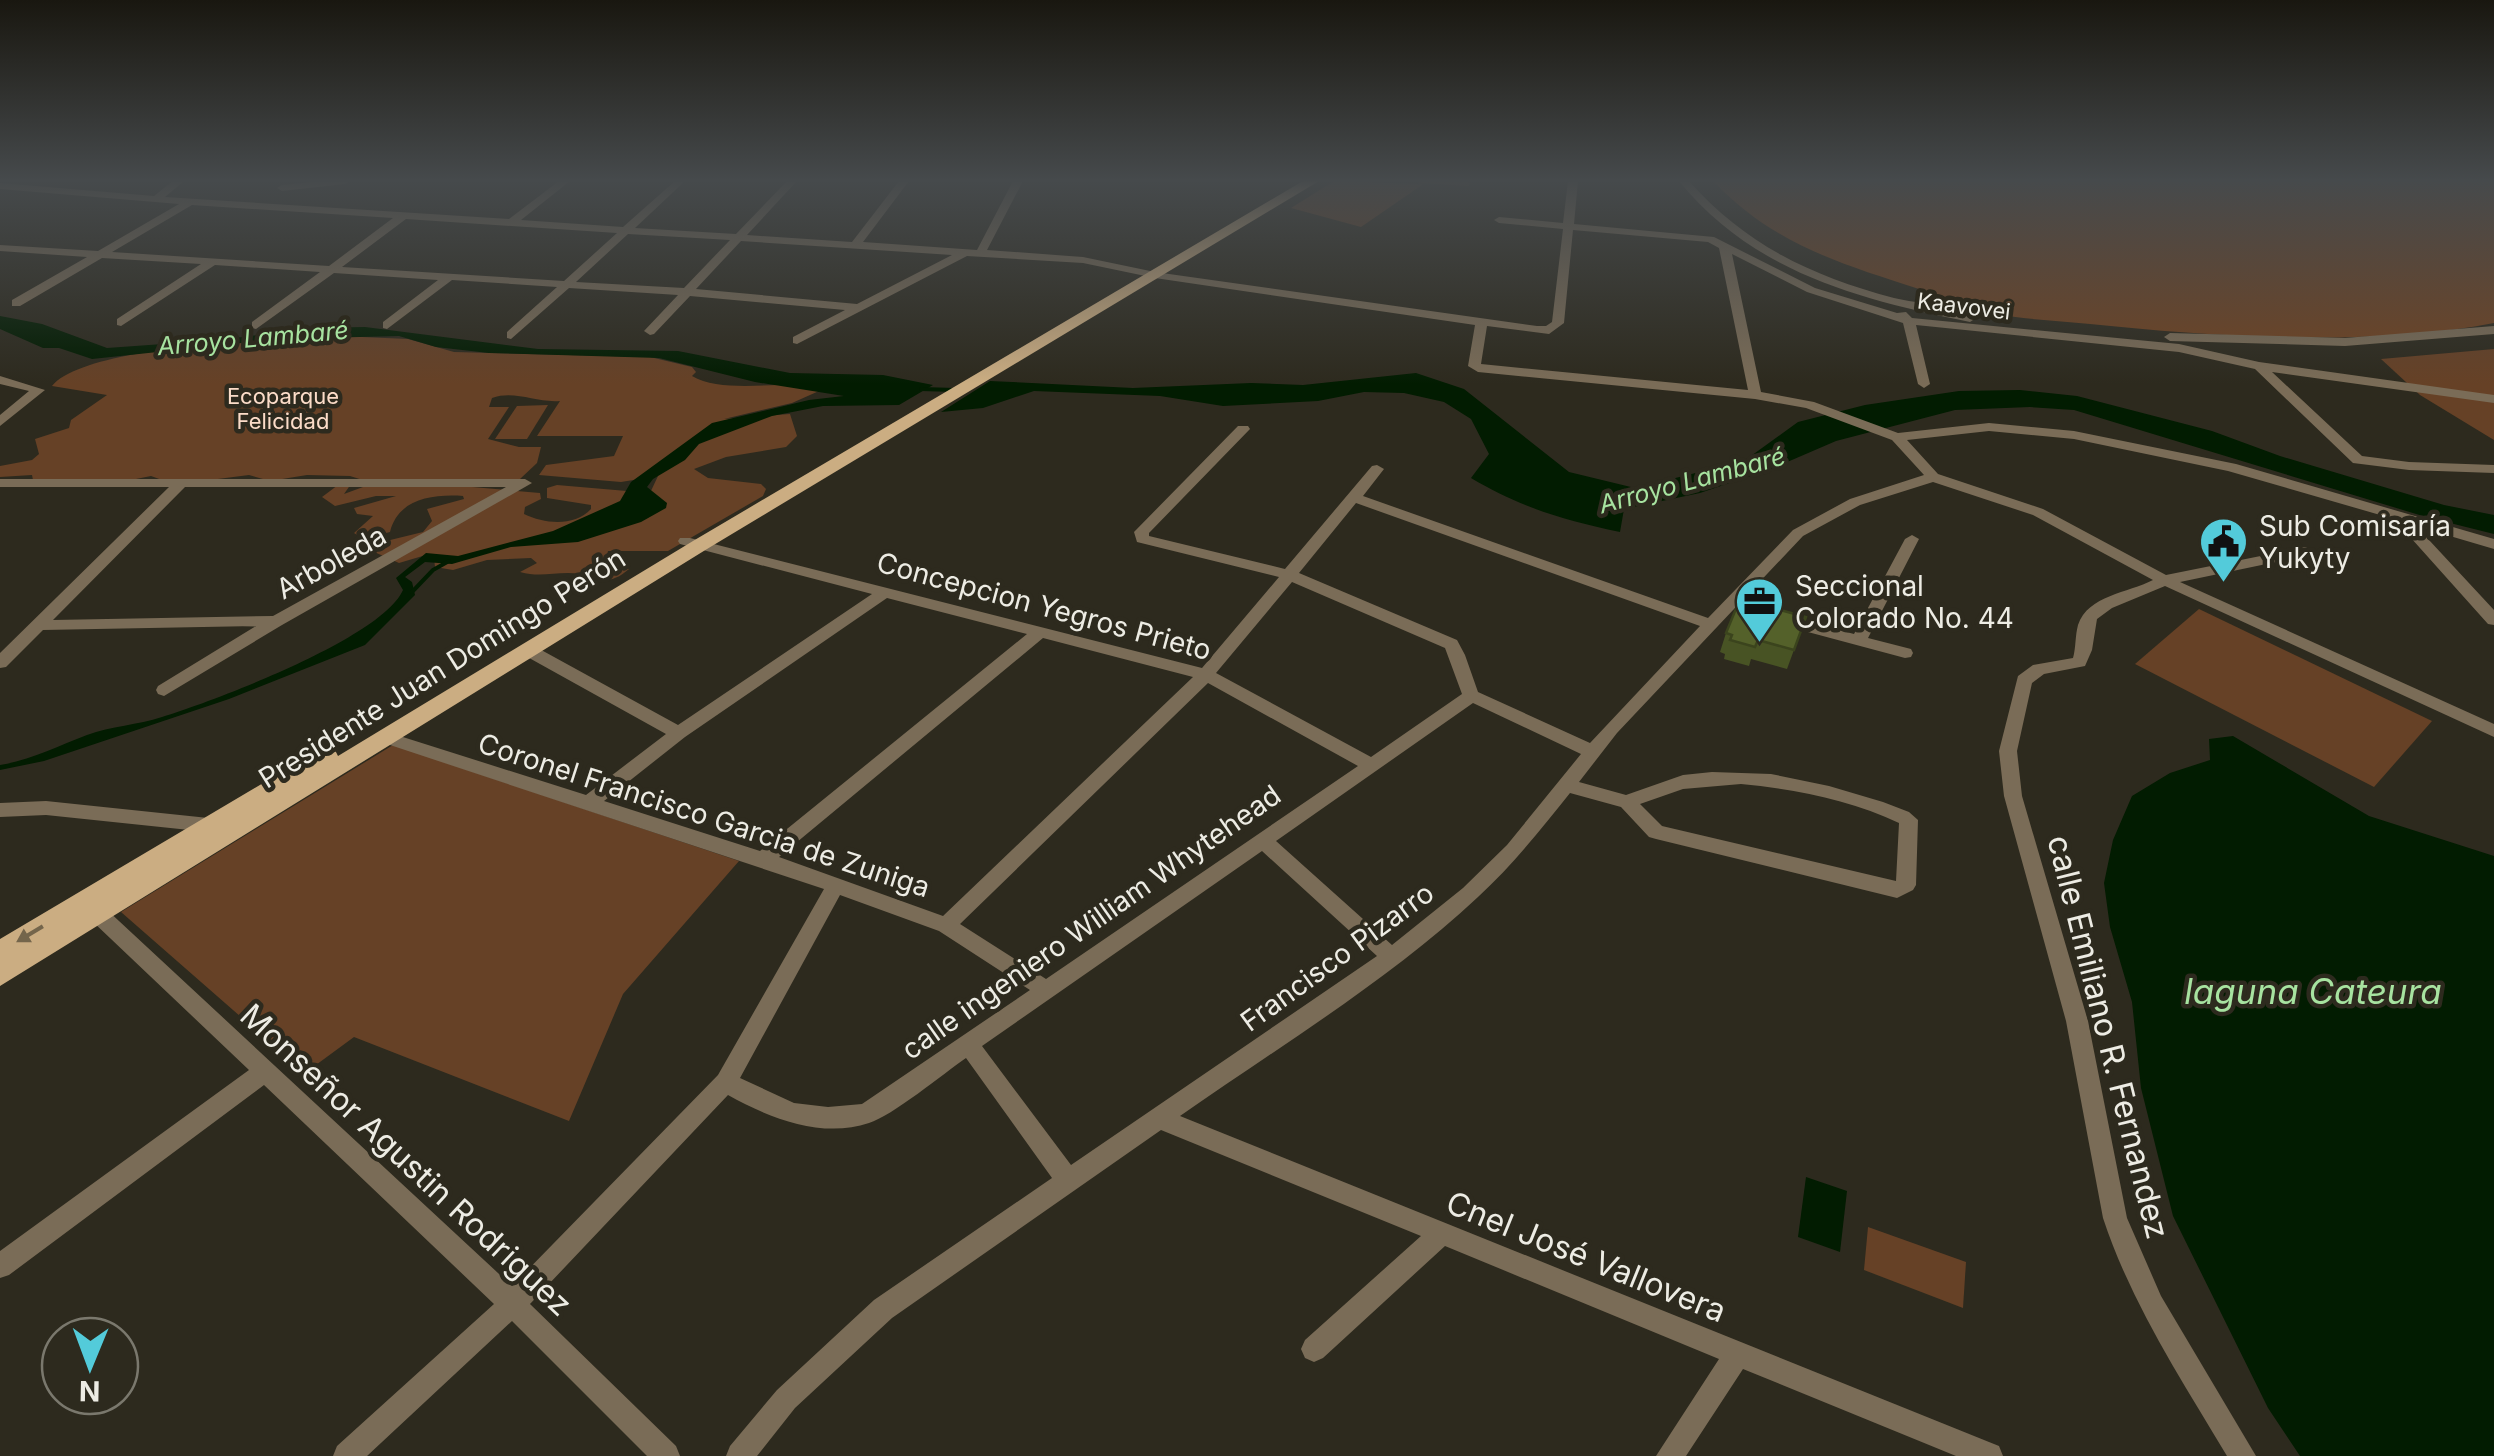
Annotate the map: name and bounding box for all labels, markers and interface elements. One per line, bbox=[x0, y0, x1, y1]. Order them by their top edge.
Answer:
street label: Kaavovei bbox=[1916, 287, 2012, 325]
water label: Arroyo Lambaré bbox=[155, 315, 350, 361]
park label: Ecoparque Felicidad bbox=[227, 383, 339, 434]
water label: Arroyo Lambaré bbox=[1595, 441, 1788, 520]
place label: Sub Comisaría Yukyty bbox=[2259, 509, 2451, 575]
public building icon: Sub Comisaría Yukyty bbox=[2198, 516, 2250, 584]
street label: Arboleda bbox=[270, 518, 392, 606]
street label: Presidente Juan Domingo Perón bbox=[252, 541, 632, 795]
street label: Concepcion Yegros Prieto bbox=[873, 545, 1215, 667]
place label: Seccional Colorado No. 44 bbox=[1795, 569, 2014, 635]
office icon: Seccional Colorado No. 44 bbox=[1734, 576, 1786, 644]
street label: Coronel Francisco Garcia de Zuniga bbox=[474, 726, 934, 904]
street label: calle ingeniero William Whytehead bbox=[895, 778, 1287, 1066]
street label: calle Emiliano R. Fernandez bbox=[2039, 831, 2178, 1243]
street label: Francisco Pizarro bbox=[1234, 876, 1440, 1038]
one-way arrow bbox=[16, 925, 44, 942]
water label: laguna Cateura bbox=[2184, 970, 2442, 1012]
street label: Monseñor Agustin Rodriguez bbox=[233, 996, 580, 1324]
street label: Cnel José Vallovera bbox=[1441, 1183, 1732, 1330]
north arrow bbox=[40, 1316, 140, 1416]
text: N bbox=[79, 1374, 101, 1408]

